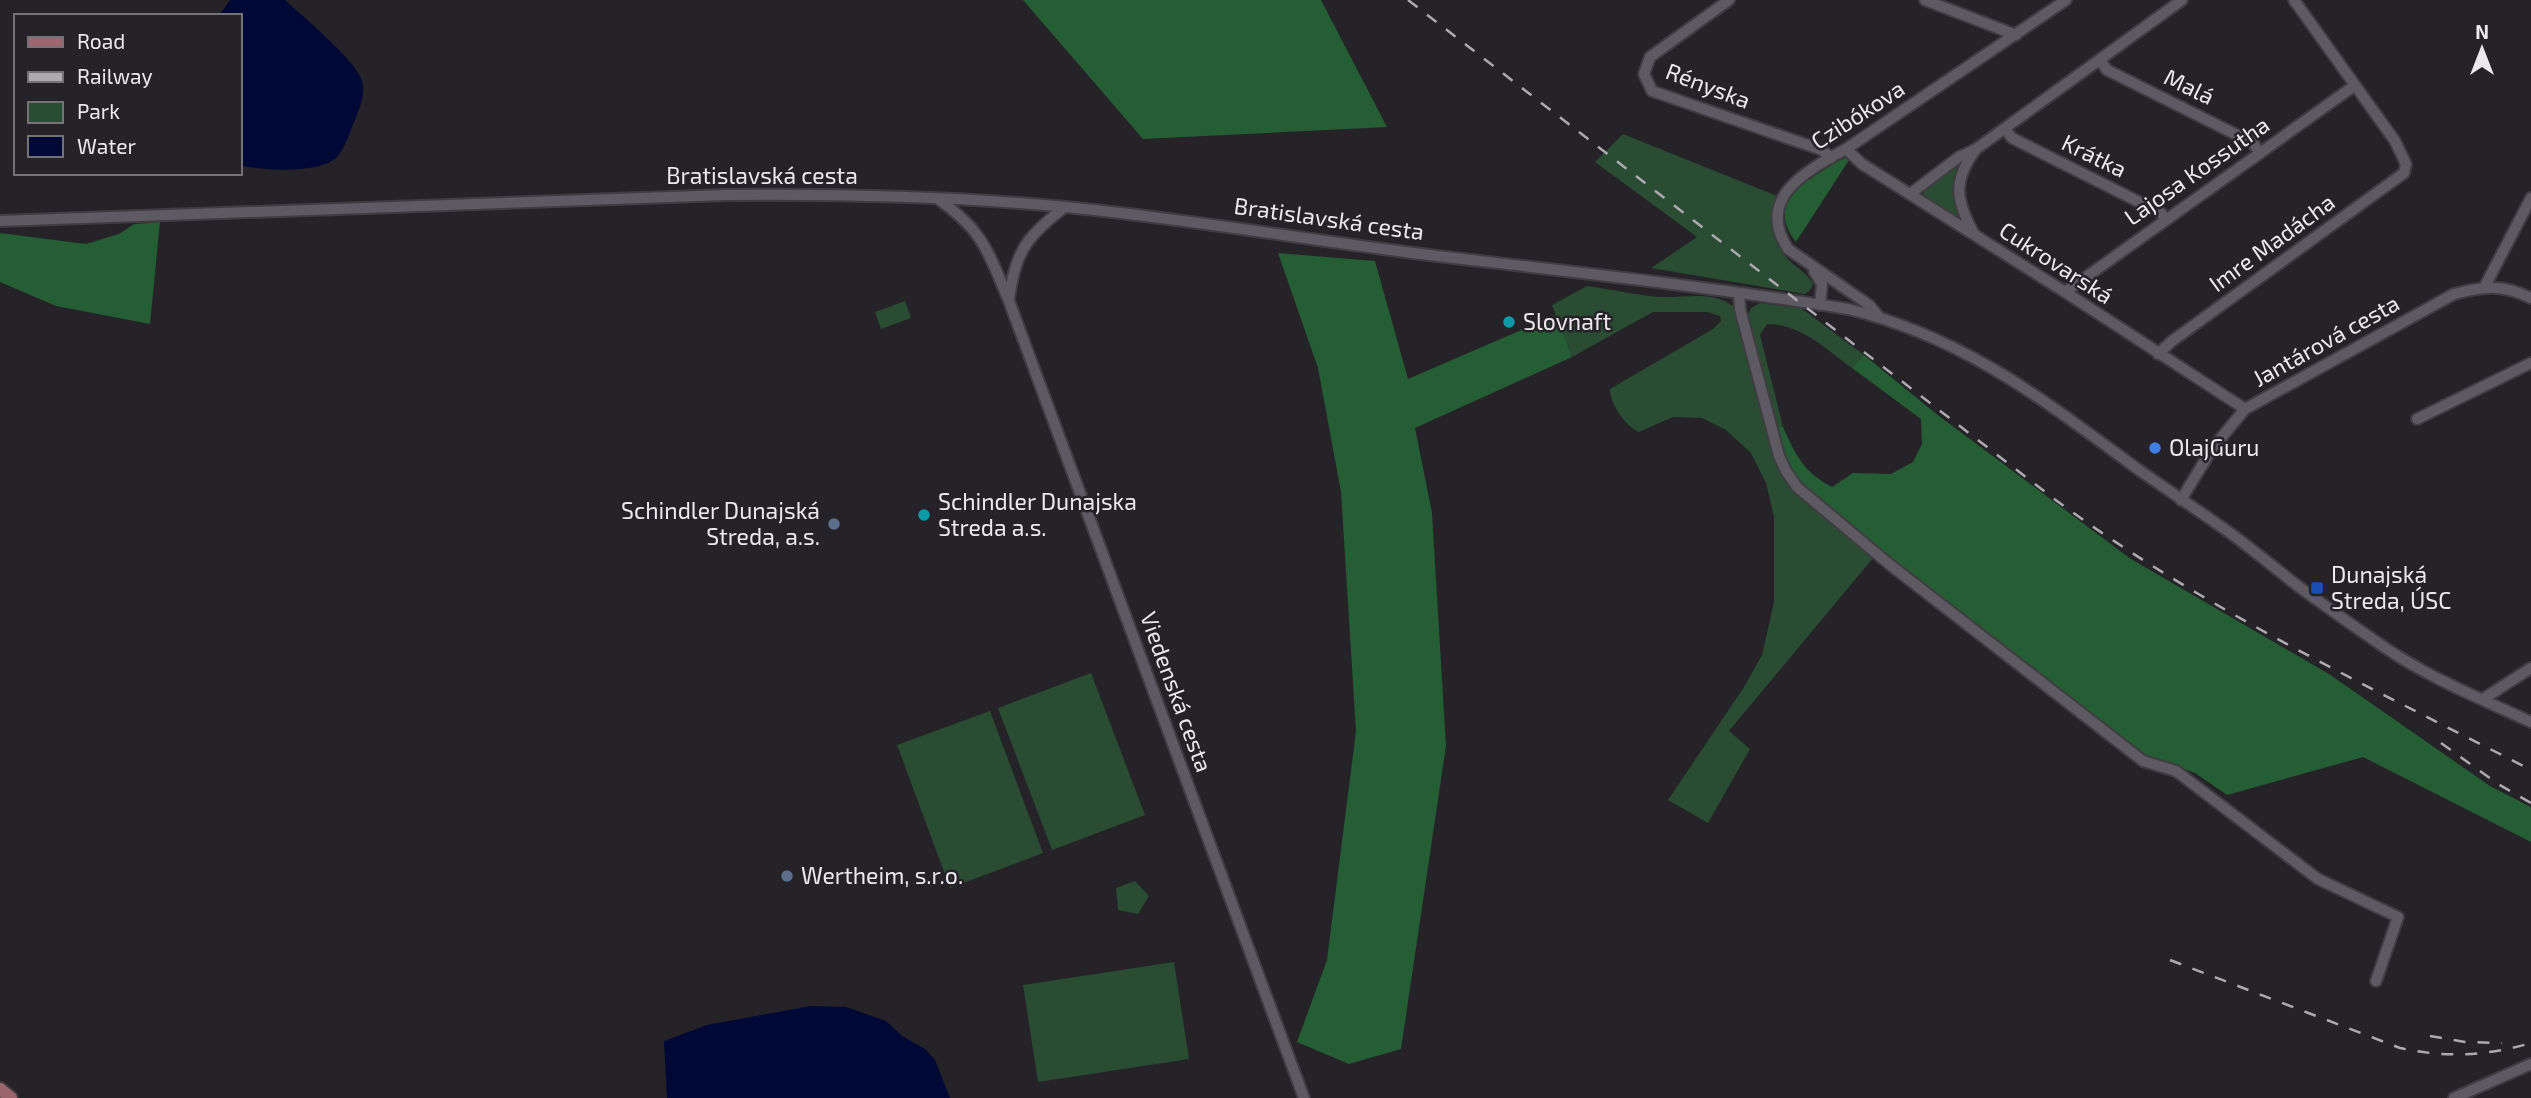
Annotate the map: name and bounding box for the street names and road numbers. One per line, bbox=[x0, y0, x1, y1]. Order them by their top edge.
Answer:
street label: Rényska bbox=[1662, 56, 1754, 114]
street label: Malá bbox=[2160, 62, 2219, 110]
street label: Czibókova bbox=[1805, 74, 1909, 155]
street label: Lajosa Kossutha bbox=[2119, 110, 2274, 230]
street label: Krátka bbox=[2057, 127, 2131, 183]
street label: Bratislavská cesta bbox=[666, 161, 858, 189]
street label: Imre Madácha bbox=[2203, 187, 2340, 297]
street label: Bratislavská cesta bbox=[1232, 191, 1426, 245]
street label: Cukrovarská bbox=[1995, 215, 2119, 309]
street label: Jantárová cesta bbox=[2247, 288, 2404, 392]
street label: Viedenská cesta bbox=[1135, 608, 1219, 776]

